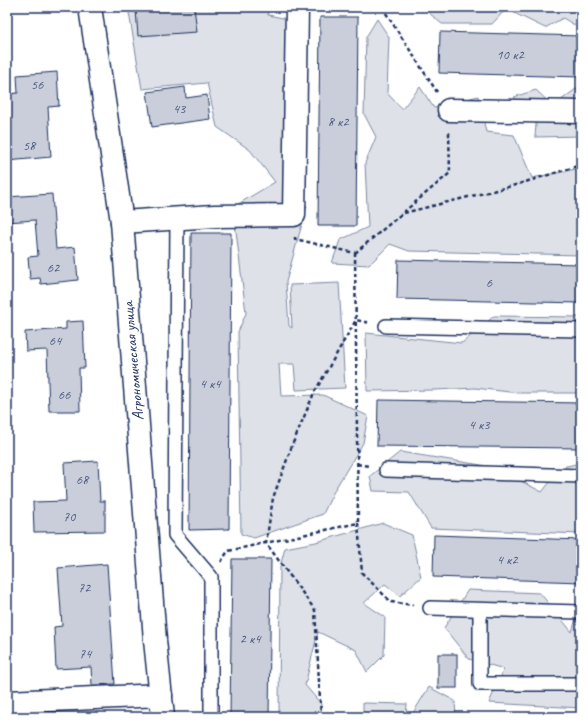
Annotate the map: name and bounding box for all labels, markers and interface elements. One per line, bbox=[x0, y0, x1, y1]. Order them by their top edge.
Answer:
house number: 10 к2 bbox=[496, 46, 525, 63]
house number: 56 bbox=[31, 76, 44, 93]
house number: 43 bbox=[173, 100, 187, 117]
house number: 8 к2 bbox=[327, 113, 350, 130]
house number: 58 bbox=[23, 137, 37, 154]
house number: 62 bbox=[47, 259, 61, 276]
house number: 6 bbox=[486, 274, 493, 291]
street label: Агрономическая улица bbox=[118, 299, 148, 421]
house number: 64 bbox=[49, 332, 63, 349]
house number: 4 к4 bbox=[199, 375, 222, 392]
house number: 66 bbox=[58, 386, 71, 403]
house number: 4 к3 bbox=[468, 416, 491, 433]
house number: 68 bbox=[76, 471, 90, 488]
house number: 70 bbox=[63, 508, 77, 525]
house number: 4 к2 bbox=[496, 551, 519, 568]
house number: 72 bbox=[78, 579, 92, 596]
house number: 2 к4 bbox=[239, 630, 262, 647]
house number: 74 bbox=[79, 645, 93, 662]

